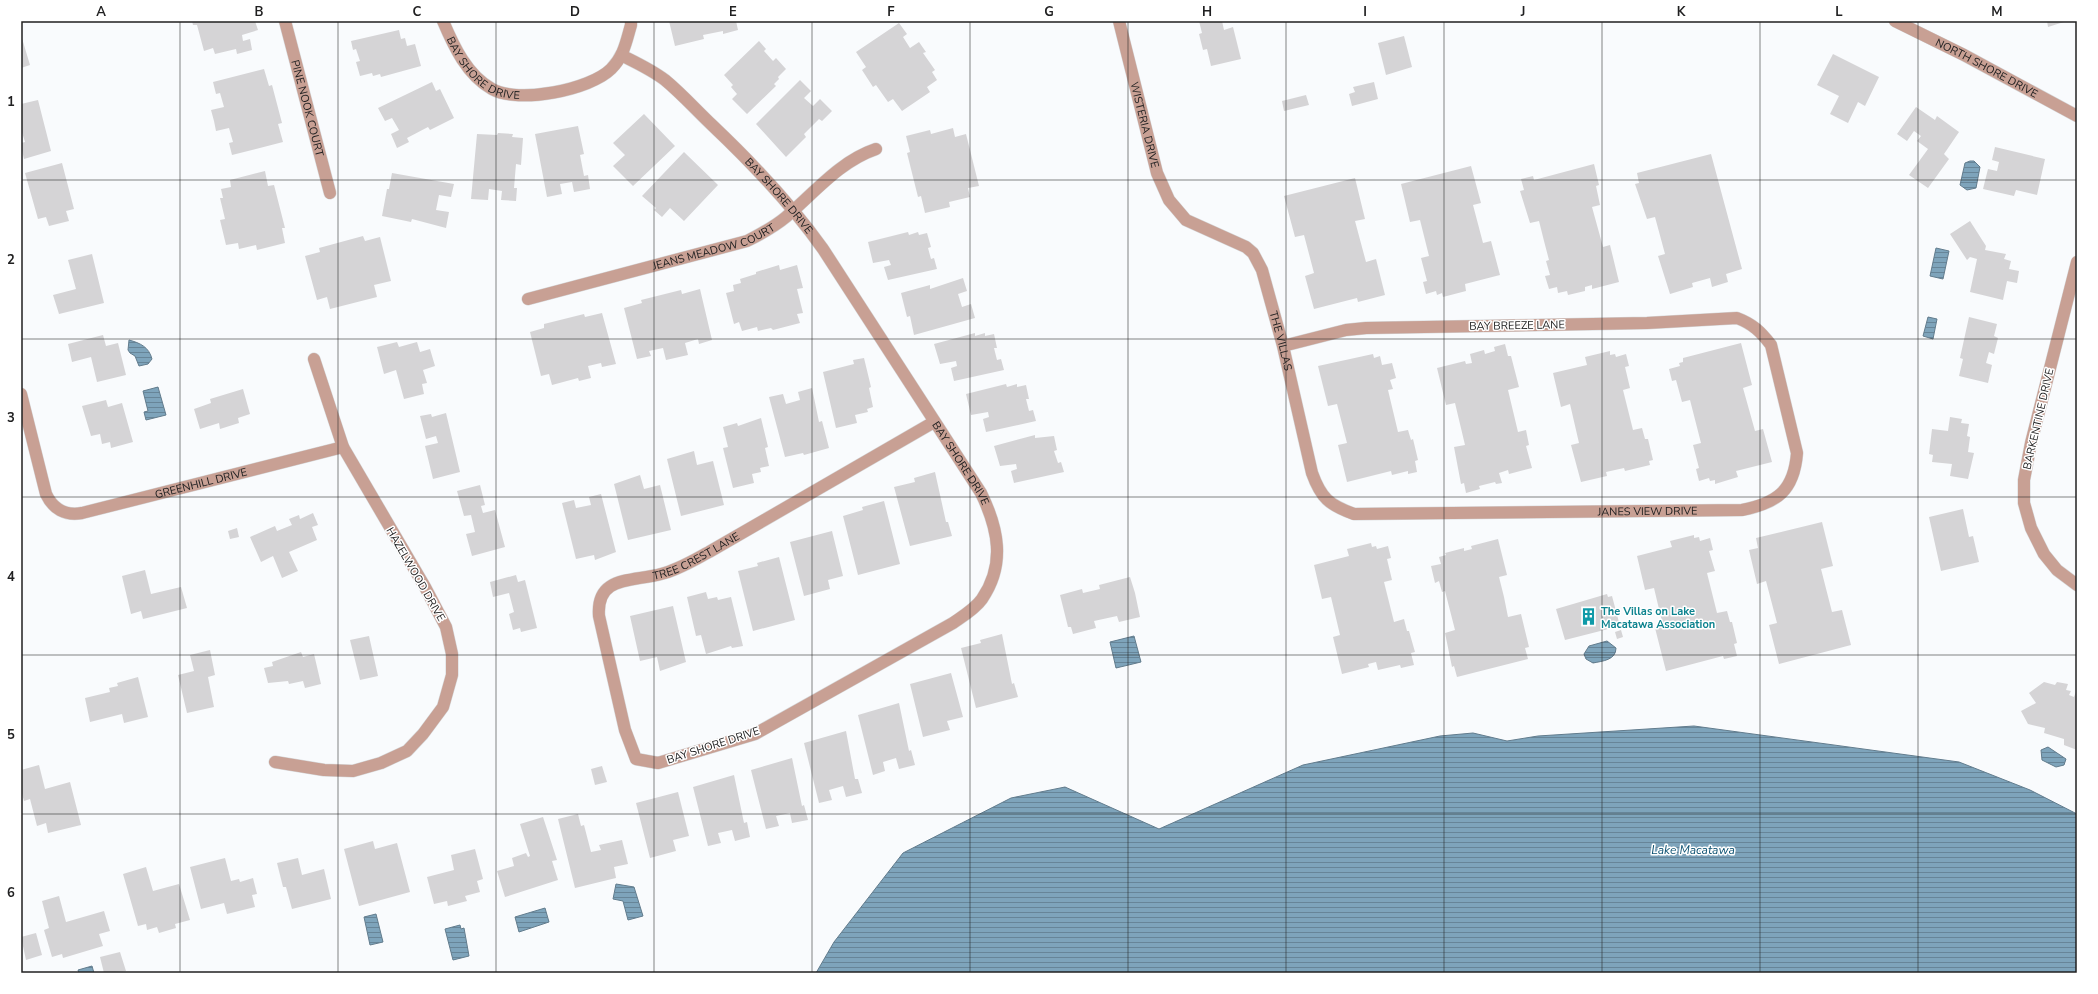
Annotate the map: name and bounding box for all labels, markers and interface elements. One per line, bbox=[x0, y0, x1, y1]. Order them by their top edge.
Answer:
text: A bbox=[96, 3, 106, 21]
text: B bbox=[255, 3, 264, 21]
text: C bbox=[413, 3, 422, 21]
text: D bbox=[570, 3, 580, 21]
text: E bbox=[729, 3, 737, 21]
text: F bbox=[887, 3, 895, 21]
text: G bbox=[1044, 3, 1054, 21]
text: H bbox=[1202, 3, 1212, 21]
text: I bbox=[1363, 3, 1367, 21]
text: J bbox=[1520, 3, 1525, 21]
text: K bbox=[1677, 3, 1686, 21]
text: L bbox=[1835, 3, 1843, 21]
text: M bbox=[1991, 3, 2003, 21]
street label: BAY SHORE DRIVE bbox=[443, 34, 520, 103]
street label: NORTH SHORE DRIVE bbox=[1933, 35, 2040, 102]
street label: PINE NOOK COURT bbox=[287, 58, 327, 158]
street label: WISTERIA DRIVE bbox=[1127, 80, 1162, 169]
text: 1 bbox=[7, 93, 15, 111]
street label: BAY SHORE DRIVE bbox=[741, 155, 816, 237]
street label: JEANS MEADOW COURT bbox=[650, 220, 778, 274]
text: 2 bbox=[7, 251, 15, 269]
street label: THE VILLAS bbox=[1266, 309, 1295, 372]
street label: BAY BREEZE LANE bbox=[1469, 317, 1565, 334]
street label: BARKENTINE DRIVE bbox=[2020, 367, 2057, 471]
text: 3 bbox=[7, 409, 15, 427]
street label: BAY SHORE DRIVE bbox=[929, 419, 993, 508]
street label: GREENHILL DRIVE bbox=[153, 465, 249, 502]
street label: JANES VIEW DRIVE bbox=[1597, 503, 1698, 519]
street label: HAZELWOOD DRIVE bbox=[383, 525, 449, 624]
street label: TREE CREST LANE bbox=[651, 529, 742, 584]
text: 4 bbox=[7, 568, 15, 586]
place label: The Villas on Lake Macatawa Association bbox=[1601, 604, 1715, 632]
building icon: The Villas on Lake Macatawa Association bbox=[1578, 607, 1598, 627]
street label: BAY SHORE DRIVE bbox=[665, 723, 761, 768]
text: 5 bbox=[7, 726, 15, 744]
water label: Lake Macatawa bbox=[1651, 842, 1735, 858]
text: 6 bbox=[7, 884, 15, 902]

